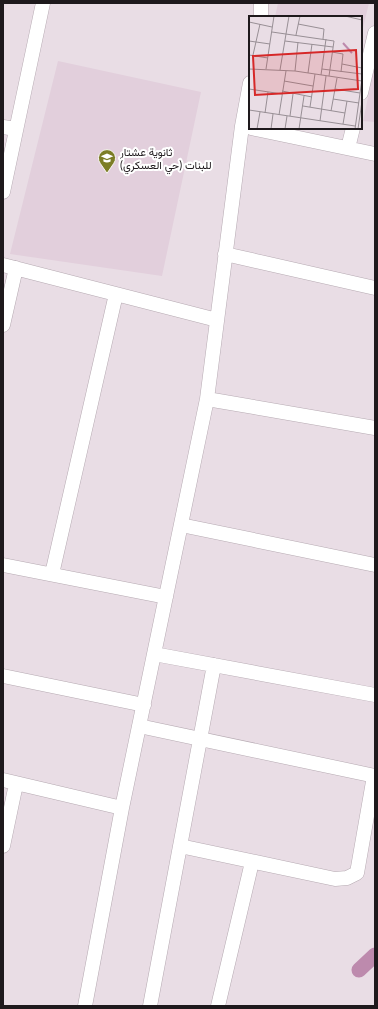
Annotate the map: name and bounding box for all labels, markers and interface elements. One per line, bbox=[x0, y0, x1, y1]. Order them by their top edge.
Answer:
inset map bbox=[249, 16, 362, 129]
place label: ثانوية عشتار للبنات (حي العسكري) bbox=[119, 145, 212, 175]
school or university icon: ثانوية عشتار للبنات (حي العسكري) bbox=[97, 148, 117, 173]

